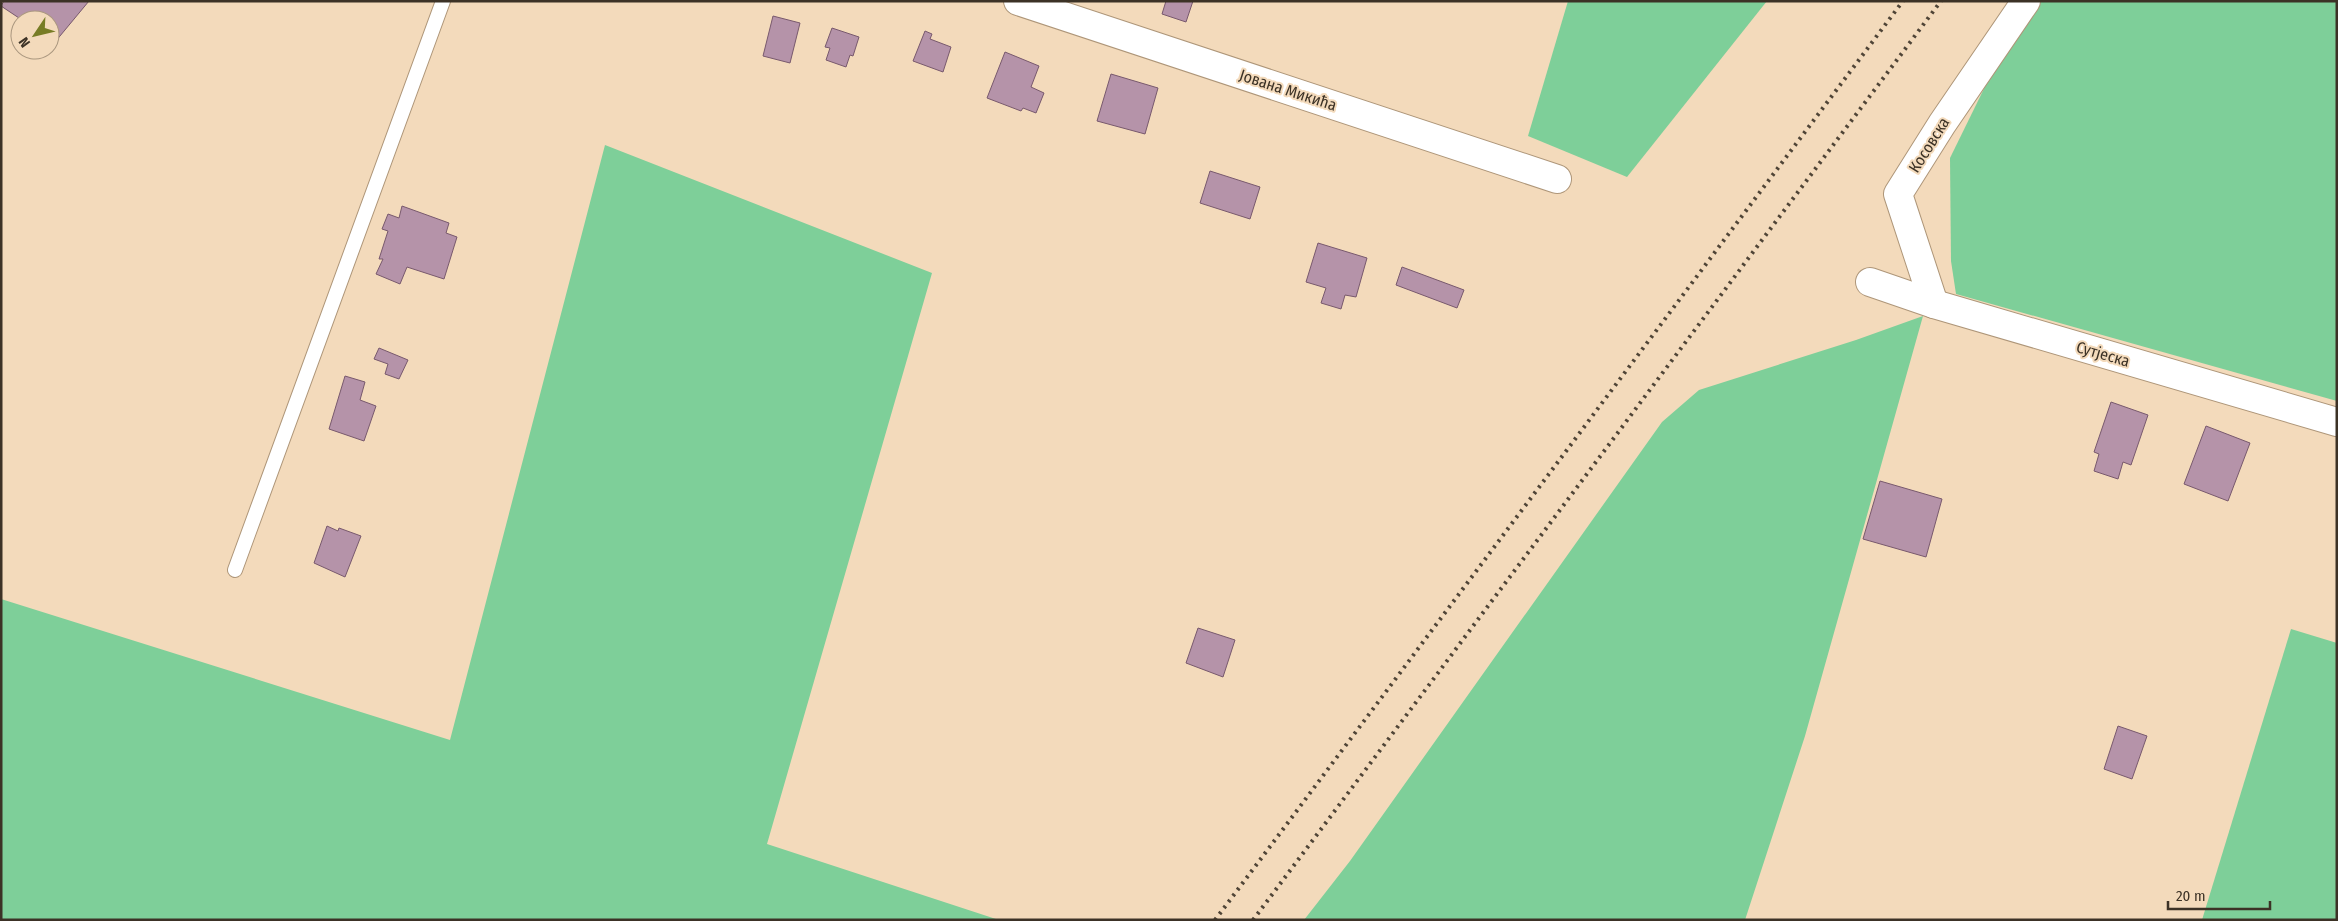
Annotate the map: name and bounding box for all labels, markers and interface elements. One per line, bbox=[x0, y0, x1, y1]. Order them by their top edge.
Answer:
north arrow bbox=[10, 10, 60, 60]
text: N bbox=[15, 34, 34, 50]
street label: Јована Микића bbox=[1237, 65, 1339, 115]
street label: Косовска bbox=[1905, 114, 1953, 176]
street label: Сутјеска bbox=[2074, 337, 2132, 371]
scale bar bbox=[2168, 878, 2270, 910]
text: 20 m bbox=[2176, 887, 2206, 905]

